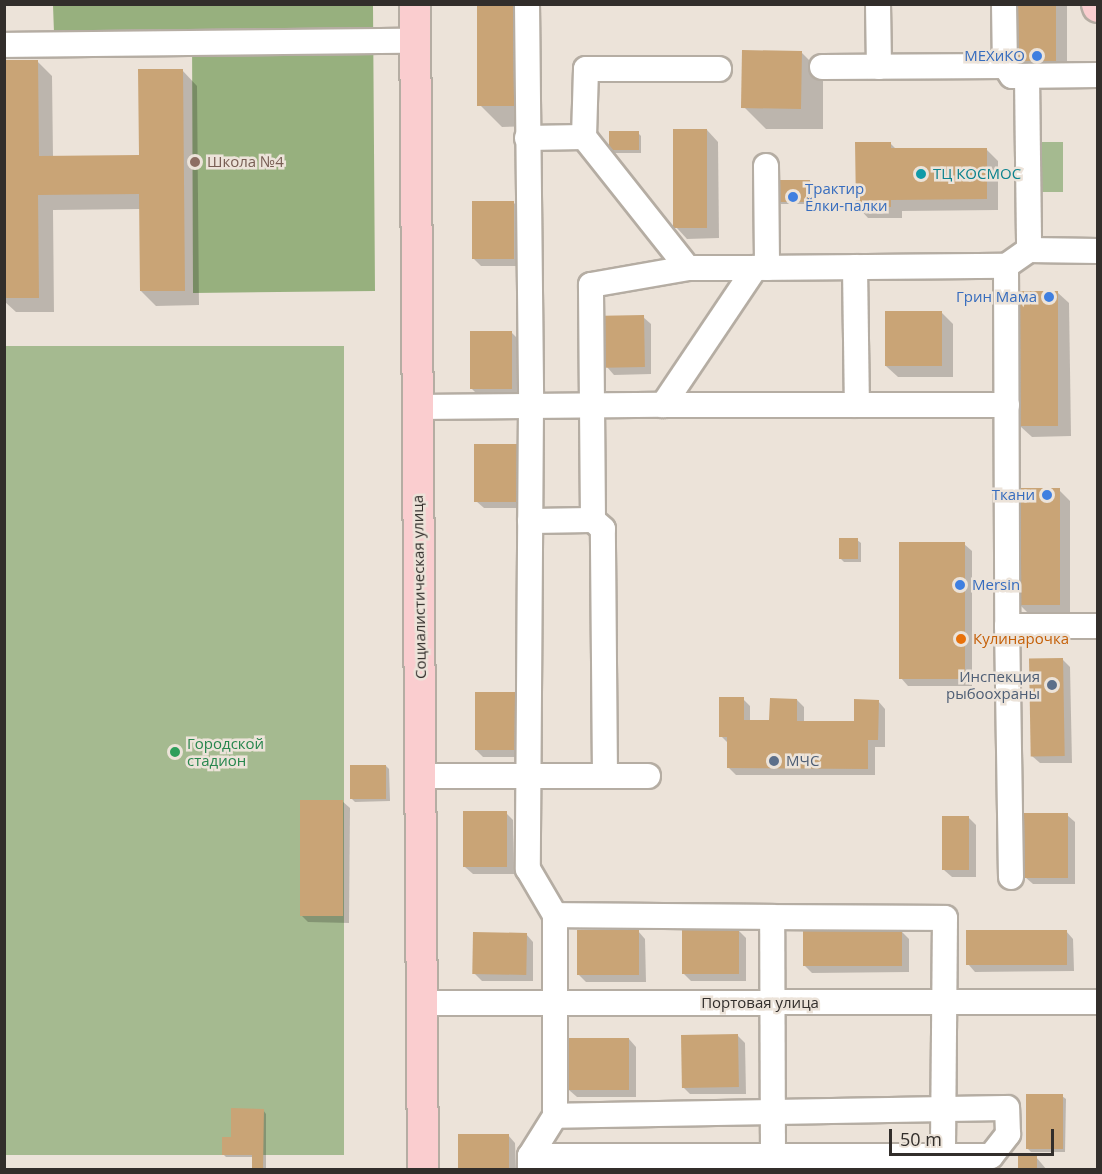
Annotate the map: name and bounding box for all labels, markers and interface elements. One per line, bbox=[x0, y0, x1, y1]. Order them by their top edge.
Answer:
place label: МЕХиКО bbox=[964, 47, 1025, 65]
marker: МЕХиКО bbox=[1030, 49, 1044, 63]
place label: Школа №4 bbox=[207, 153, 284, 171]
marker: Школа №4 bbox=[188, 155, 202, 169]
place label: ТЦ КОСМОС bbox=[933, 165, 1021, 183]
marker: ТЦ КОСМОС bbox=[914, 167, 928, 181]
place label: Трактир Ёлки-палки bbox=[805, 179, 888, 214]
marker: Трактир Ёлки-палки bbox=[786, 190, 800, 204]
place label: Грин Мама bbox=[956, 288, 1037, 306]
marker: Грин Мама bbox=[1042, 290, 1056, 304]
place label: Ткани bbox=[992, 486, 1035, 504]
marker: Ткани bbox=[1040, 488, 1054, 502]
street label: Социалистическая улица bbox=[408, 495, 430, 679]
place label: Mersin bbox=[972, 576, 1020, 594]
marker: Mersin bbox=[953, 578, 967, 592]
place label: Кулинарочка bbox=[973, 630, 1069, 648]
marker: Кулинарочка bbox=[954, 632, 968, 646]
place label: Инспекция рыбоохраны bbox=[946, 667, 1040, 702]
marker: Инспекция рыбоохраны bbox=[1045, 678, 1059, 692]
place label: Городской стадион bbox=[187, 734, 264, 769]
marker: Городской стадион bbox=[168, 745, 182, 759]
place label: МЧС bbox=[786, 752, 819, 770]
marker: МЧС bbox=[767, 754, 781, 768]
street label: Портовая улица bbox=[701, 994, 819, 1012]
scale bar bbox=[892, 1117, 1057, 1155]
text: 50 m bbox=[900, 1127, 942, 1151]

